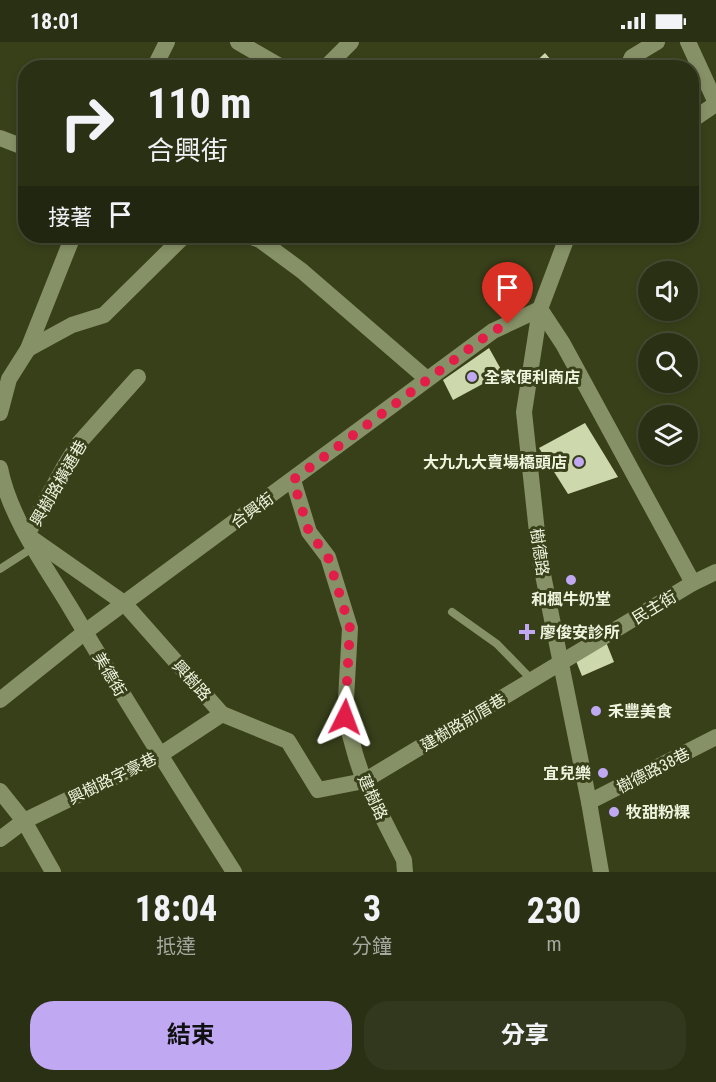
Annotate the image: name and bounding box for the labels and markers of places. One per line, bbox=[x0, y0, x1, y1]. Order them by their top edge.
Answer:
pin bbox=[482, 262, 533, 324]
place label: 全家便利商店 bbox=[484, 368, 580, 387]
marker: 全家便利商店 bbox=[465, 370, 479, 384]
place label: 大九九大賣場橋頭店 bbox=[423, 453, 567, 472]
marker: 大九九大賣場橋頭店 bbox=[572, 455, 586, 469]
marker: 和楓牛奶堂 bbox=[564, 573, 578, 587]
place label: 和楓牛奶堂 bbox=[531, 590, 611, 609]
marker: 廖俊安診所 bbox=[518, 623, 536, 641]
place label: 廖俊安診所 bbox=[540, 623, 620, 642]
place label: 禾豐美食 bbox=[608, 702, 672, 721]
marker: 禾豐美食 bbox=[589, 704, 603, 718]
place label: 宜兒樂 bbox=[543, 764, 591, 783]
marker: 宜兒樂 bbox=[596, 766, 610, 780]
place label: 牧甜粉粿 bbox=[626, 803, 691, 822]
marker: 牧甜粉粿 bbox=[607, 805, 621, 819]

